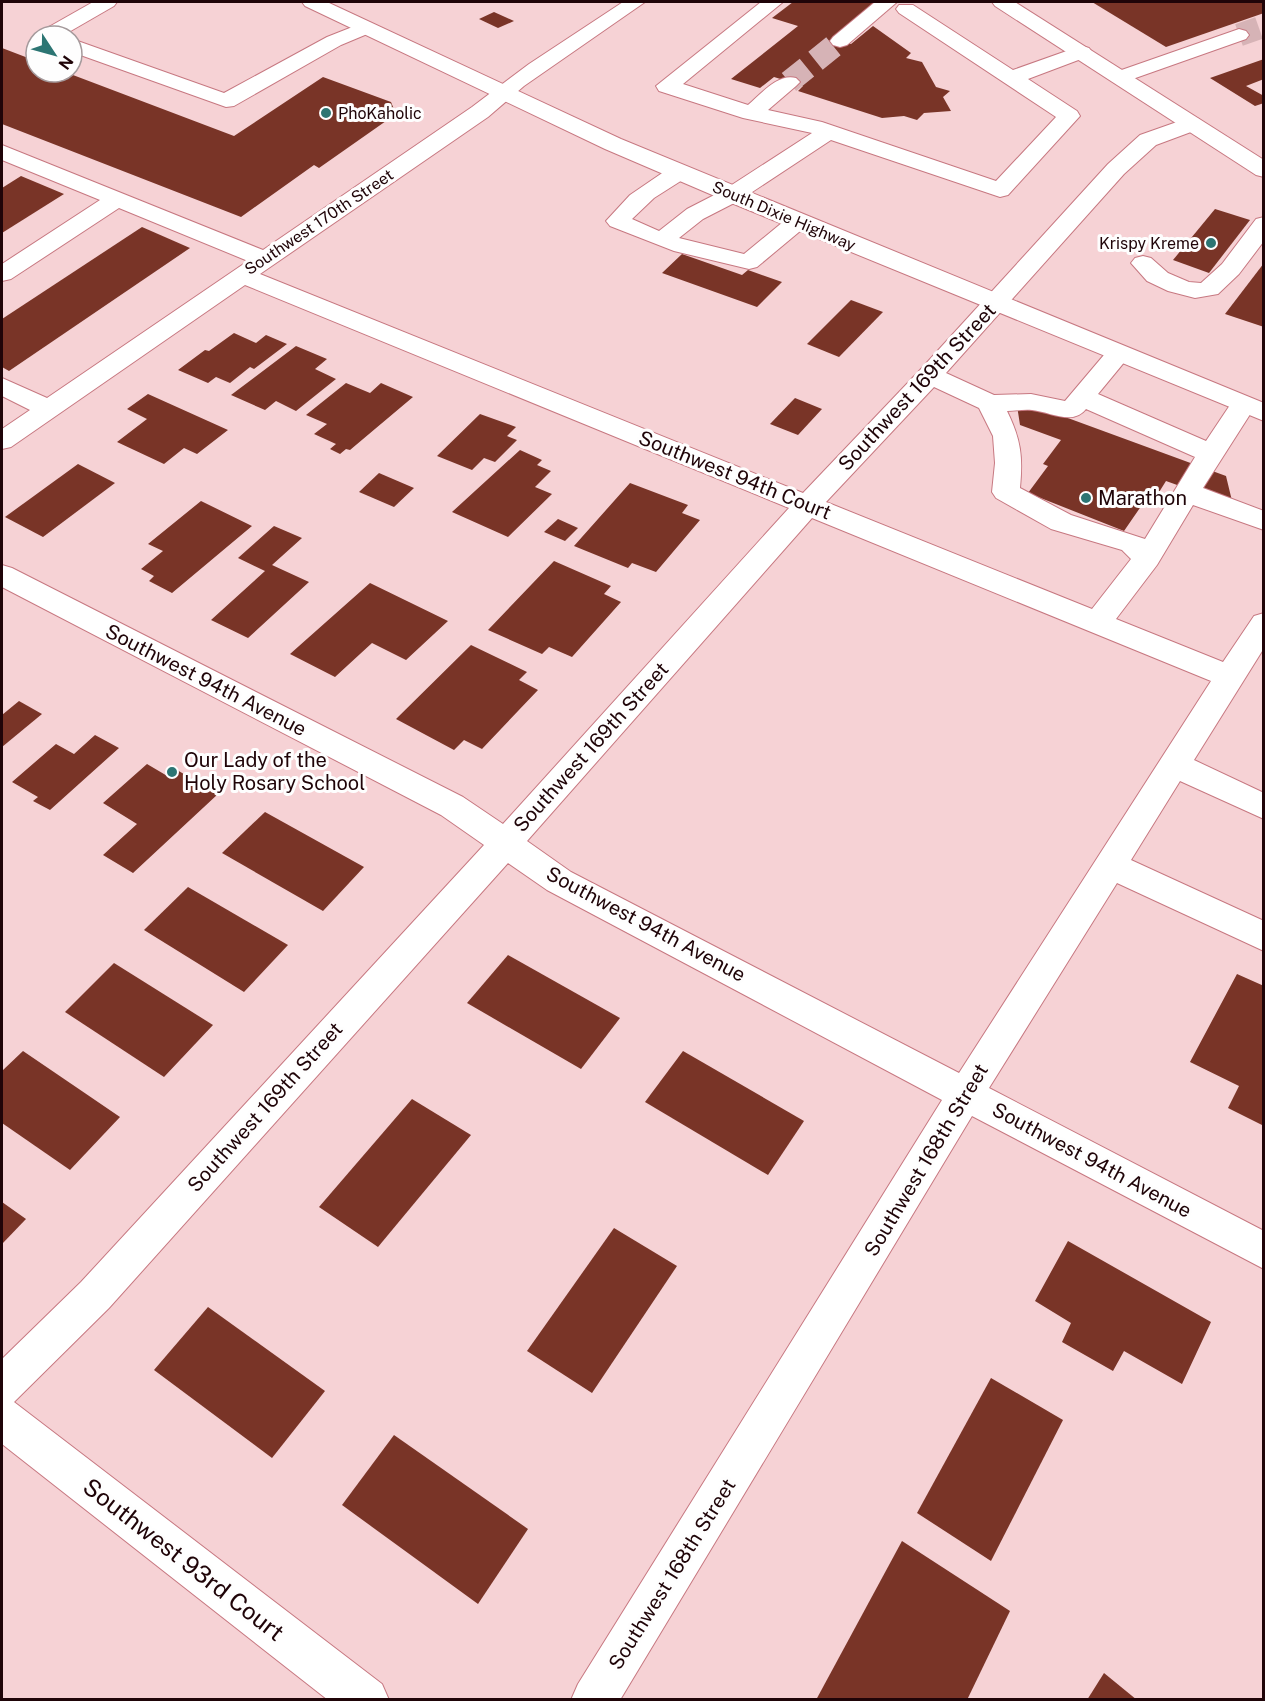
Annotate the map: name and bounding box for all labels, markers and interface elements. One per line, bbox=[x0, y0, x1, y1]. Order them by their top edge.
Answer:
north arrow bbox=[24, 24, 84, 84]
text: N bbox=[54, 52, 77, 73]
place label: PhoKaholic bbox=[338, 104, 422, 123]
marker: PhoKaholic bbox=[319, 106, 333, 120]
street label: Southwest 170th Street bbox=[241, 165, 397, 279]
street label: South Dixie Highway bbox=[710, 177, 859, 255]
place label: Krispy Kreme bbox=[1099, 234, 1199, 253]
marker: Krispy Kreme bbox=[1204, 236, 1218, 250]
street label: Southwest 169th Street bbox=[833, 298, 1001, 476]
street label: Southwest 94th Court bbox=[635, 425, 835, 525]
place label: Marathon bbox=[1098, 486, 1187, 510]
marker: Marathon bbox=[1079, 491, 1093, 505]
street label: Southwest 94th Avenue bbox=[101, 619, 311, 741]
street label: Southwest 169th Street bbox=[508, 657, 674, 837]
place label: Our Lady of the Holy Rosary School bbox=[184, 748, 365, 795]
marker: Our Lady of the Holy Rosary School bbox=[165, 765, 179, 779]
street label: Southwest 94th Avenue bbox=[542, 861, 750, 987]
street label: Southwest 169th Street bbox=[182, 1017, 348, 1197]
street label: Southwest 168th Street bbox=[859, 1059, 993, 1261]
street label: Southwest 94th Avenue bbox=[988, 1097, 1196, 1223]
street label: Southwest 93rd Court bbox=[78, 1472, 290, 1646]
street label: Southwest 168th Street bbox=[603, 1474, 741, 1674]

